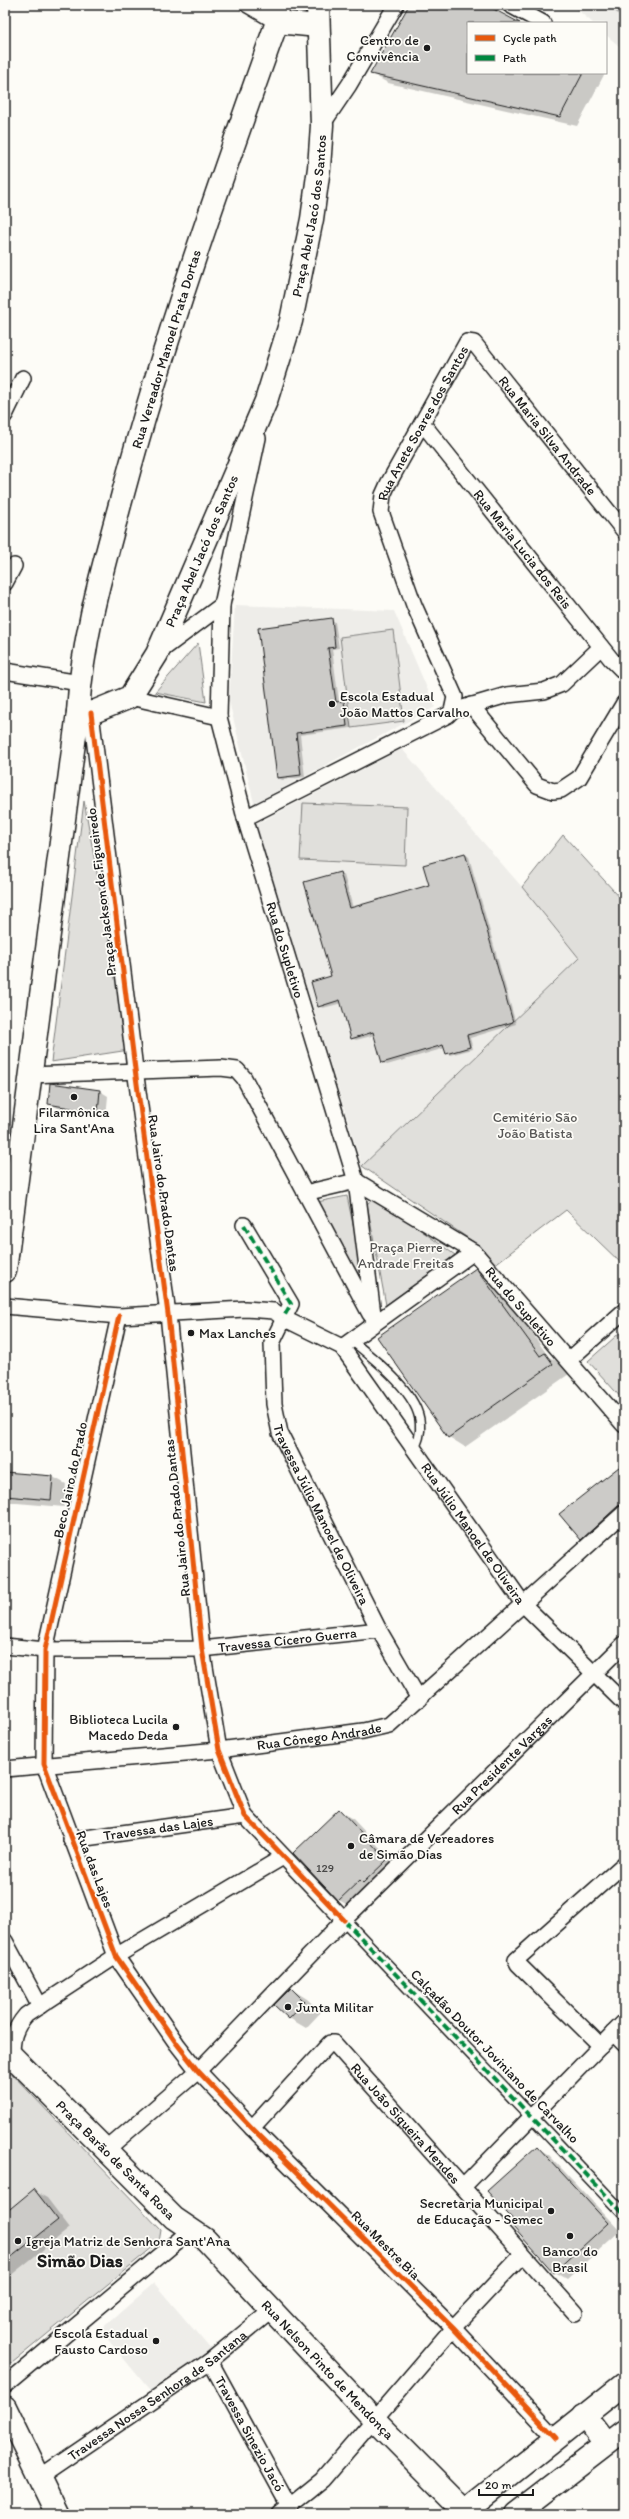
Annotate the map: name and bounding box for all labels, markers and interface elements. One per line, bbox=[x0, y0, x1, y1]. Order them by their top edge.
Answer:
legend bbox=[467, 22, 607, 74]
text: Cycle path bbox=[503, 31, 557, 45]
place label: Centro de Convivência bbox=[347, 32, 420, 65]
marker: Centro de Convivência bbox=[422, 43, 432, 53]
text: Path bbox=[503, 51, 526, 65]
street label: Praça Abel Jacó dos Santos bbox=[288, 134, 330, 298]
street label: Rua Vereador Manoel Prata Dortas bbox=[128, 248, 205, 451]
street label: Rua Anete Soares dos Santos bbox=[374, 343, 472, 502]
street label: Rua Maria Silva Andrade bbox=[495, 373, 600, 499]
street label: Praça Abel Jacó dos Santos bbox=[162, 472, 242, 630]
street label: Rua Maria Lucia dos Reis bbox=[470, 486, 575, 612]
place label: Escola Estadual João Mattos Carvalho bbox=[340, 688, 470, 721]
marker: Escola Estadual João Mattos Carvalho bbox=[327, 699, 337, 709]
street label: Praça Jackson de Figueiredo bbox=[83, 807, 120, 977]
street label: Rua do Supletivo bbox=[262, 900, 308, 1000]
marker: Filarmônica Lira Sant'Ana bbox=[69, 1092, 79, 1102]
place label: Filarmônica Lira Sant'Ana bbox=[34, 1104, 115, 1137]
park label: Cemitério São João Batista bbox=[493, 1109, 577, 1142]
street label: Rua Jairo do Prado Dantas bbox=[144, 1113, 183, 1273]
park label: Praça Pierre Andrade Freitas bbox=[358, 1239, 454, 1272]
street label: Rua do Supletivo bbox=[482, 1263, 560, 1350]
place label: Max Lanches bbox=[199, 1325, 276, 1342]
marker: Max Lanches bbox=[186, 1328, 196, 1338]
street label: Beco Jairo do Prado bbox=[50, 1420, 91, 1540]
street label: Travessa Júlio Manoel de Oliveira bbox=[269, 1423, 373, 1608]
street label: Rua Jairo do Prado Dantas bbox=[161, 1438, 194, 1598]
street label: Rua Júlio Manoel de Oliveira bbox=[417, 1460, 529, 1608]
street label: Travessa Cícero Guerra bbox=[217, 1624, 358, 1656]
place label: Biblioteca Lucila Macedo Deda bbox=[69, 1711, 168, 1744]
street label: Rua Presidente Vargas bbox=[448, 1712, 556, 1818]
street label: Rua Cônego Andrade bbox=[256, 1719, 384, 1754]
marker: Biblioteca Lucila Macedo Deda bbox=[171, 1722, 181, 1732]
street label: Travessa das Lajes bbox=[102, 1812, 214, 1844]
street label: Rua das Lajes bbox=[72, 1828, 117, 1910]
place label: Câmara de Vereadores de Simão Dias bbox=[359, 1830, 494, 1863]
marker: Câmara de Vereadores de Simão Dias bbox=[346, 1841, 356, 1851]
house number: 129 bbox=[316, 1861, 334, 1875]
street label: Calçadão Doutor Joviniano de Carvalho bbox=[407, 1966, 582, 2147]
place label: Junta Militar bbox=[296, 1999, 374, 2016]
marker: Junta Militar bbox=[283, 2002, 293, 2012]
street label: Rua João Siqueira Mendes bbox=[347, 2060, 464, 2188]
street label: Praça Barão de Santa Rosa bbox=[52, 2097, 179, 2224]
place label: Secretaria Municipal de Educação - Semec bbox=[416, 2195, 543, 2228]
marker: Secretaria Municipal de Educação - Semec bbox=[546, 2206, 556, 2216]
street label: Rua Mestre Bia bbox=[347, 2207, 424, 2284]
marker: Banco do Brasil bbox=[565, 2231, 575, 2241]
place label: Igreja Matriz de Senhora Sant'Ana bbox=[26, 2233, 231, 2250]
marker: Igreja Matriz de Senhora Sant'Ana bbox=[13, 2236, 23, 2246]
place label: Banco do Brasil bbox=[542, 2243, 598, 2276]
district label: Simão Dias bbox=[37, 2250, 123, 2272]
street label: Rua Nelson Pinto de Mendonça bbox=[258, 2297, 398, 2444]
place label: Escola Estadual Fausto Cardoso bbox=[54, 2325, 148, 2358]
street label: Travessa Nossa Senhora de Santana bbox=[65, 2326, 251, 2464]
marker: Escola Estadual Fausto Cardoso bbox=[151, 2336, 161, 2346]
street label: Travessa Sinezio Jacó bbox=[211, 2373, 288, 2495]
scale bar bbox=[479, 2471, 533, 2497]
text: 20 m bbox=[485, 2478, 512, 2492]

